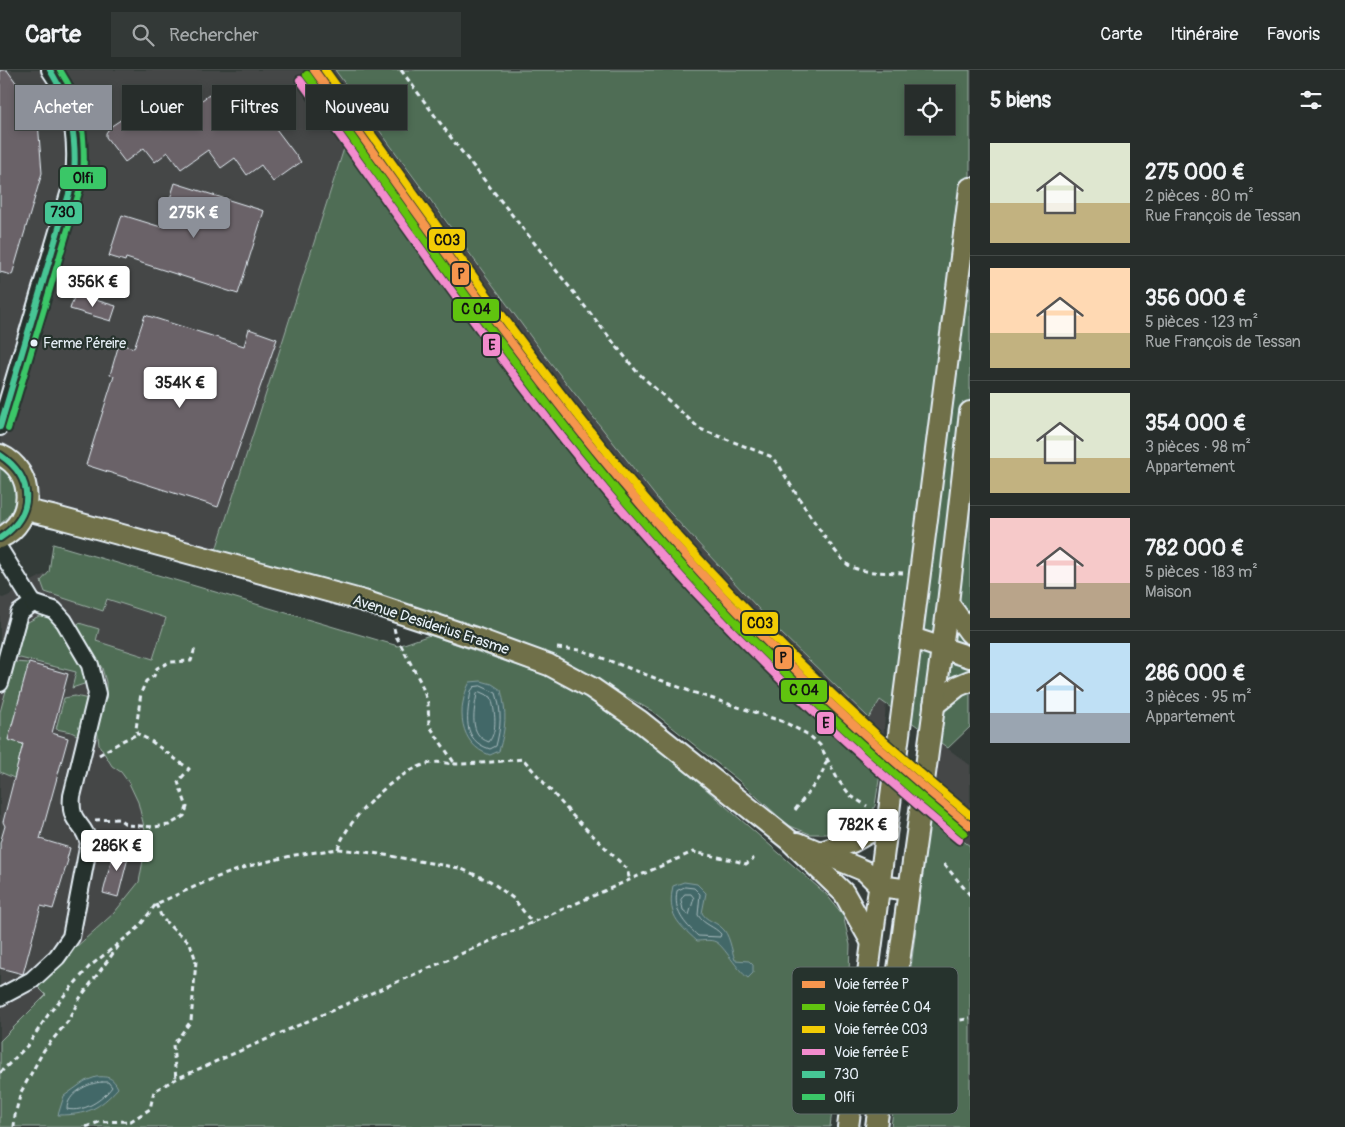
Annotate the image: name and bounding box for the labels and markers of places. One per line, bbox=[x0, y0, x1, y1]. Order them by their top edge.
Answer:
pin: 275K € bbox=[153, 196, 235, 239]
pin: 356K € bbox=[52, 266, 134, 308]
place label: Ferme Péreire bbox=[43, 335, 126, 352]
marker: Ferme Péreire bbox=[29, 338, 39, 348]
pin: 354K € bbox=[139, 366, 221, 409]
pin: 782K € bbox=[822, 808, 904, 851]
pin: 286K € bbox=[76, 830, 158, 872]

